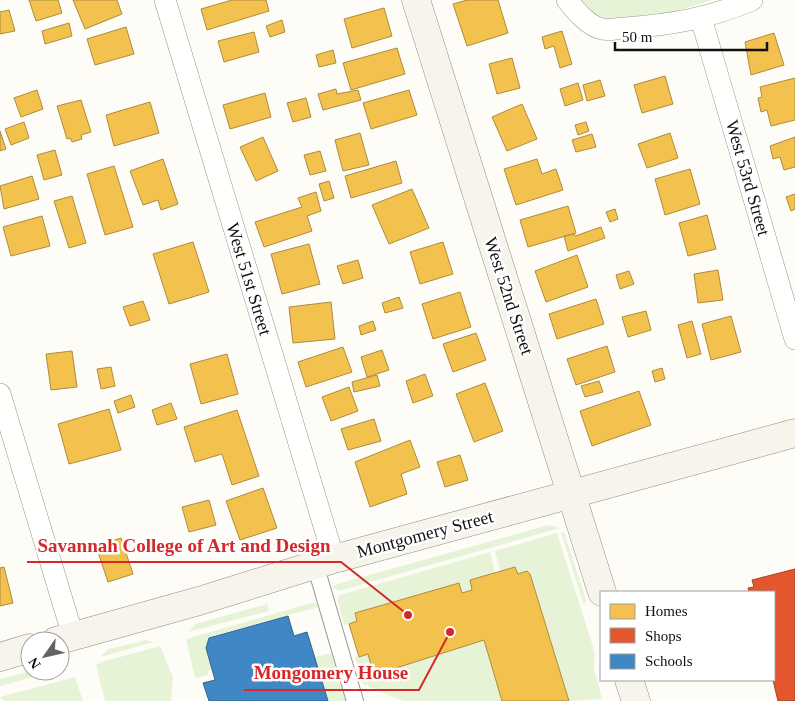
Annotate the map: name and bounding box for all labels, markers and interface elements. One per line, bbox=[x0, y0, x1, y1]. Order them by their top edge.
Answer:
scale bar bbox=[615, 20, 768, 52]
text: 50 m bbox=[622, 29, 653, 45]
street label: West 53rd Street bbox=[722, 118, 774, 238]
street label: West 51st Street bbox=[222, 220, 276, 338]
street label: West 52nd Street bbox=[481, 235, 537, 357]
street label: Montgomery Street bbox=[355, 506, 495, 562]
callout: Savannah College of Art and Design bbox=[27, 528, 341, 562]
text: Savannah College of Art and Design bbox=[38, 535, 331, 556]
legend bbox=[600, 591, 775, 681]
text: Homes bbox=[645, 603, 688, 619]
text: Shops bbox=[645, 628, 682, 644]
north arrow bbox=[20, 631, 70, 681]
text: Schools bbox=[645, 653, 693, 669]
text: N bbox=[26, 655, 44, 671]
callout: Mongomery House bbox=[244, 656, 419, 690]
text: Mongomery House bbox=[254, 662, 408, 683]

